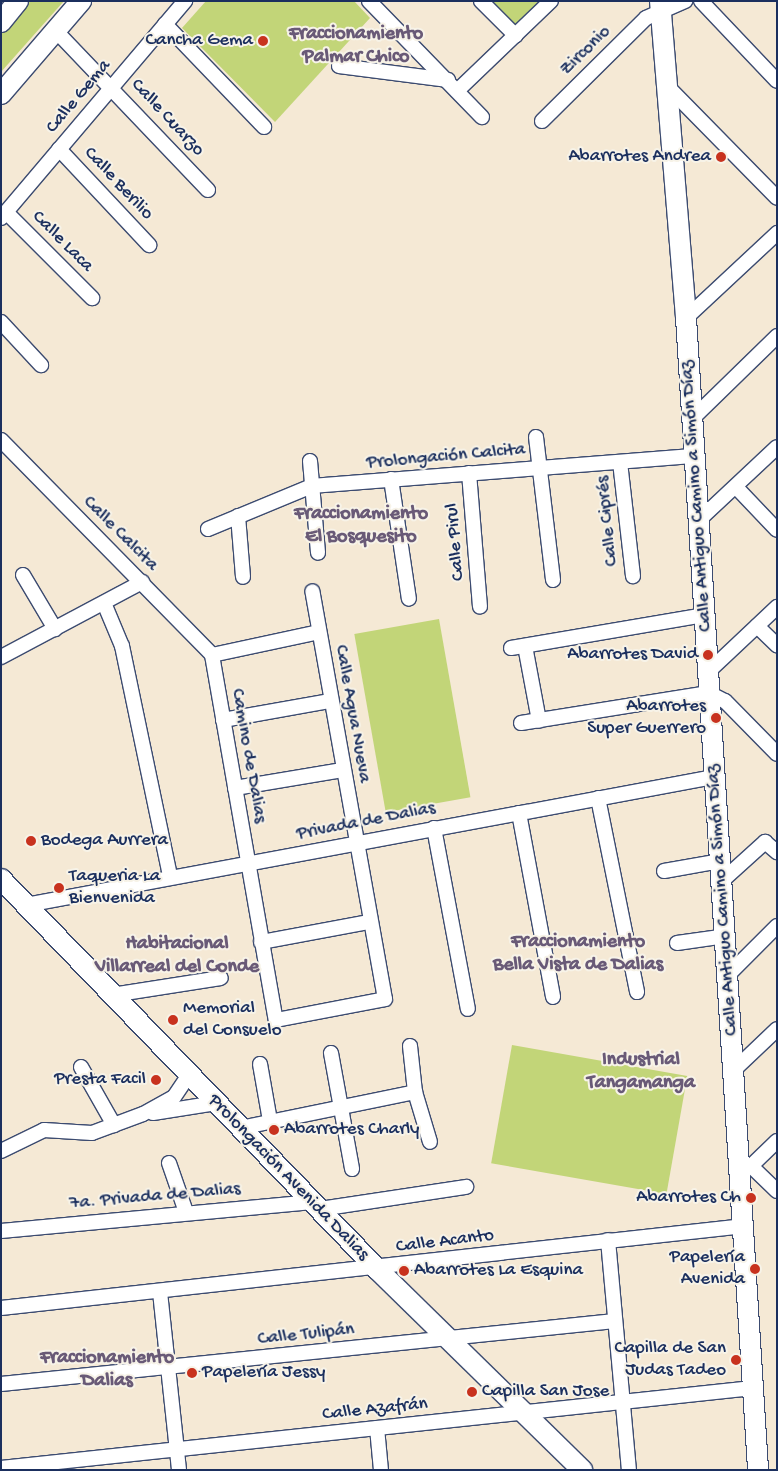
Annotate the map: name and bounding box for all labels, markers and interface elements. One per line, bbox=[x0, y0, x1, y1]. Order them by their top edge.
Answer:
street label: Zirconio bbox=[556, 21, 616, 81]
district label: Fraccionamiento Palmar Chico bbox=[289, 22, 423, 69]
place label: Cancha Gema bbox=[146, 30, 253, 52]
marker: Cancha Gema bbox=[257, 35, 269, 47]
street label: Calle Gema bbox=[42, 55, 116, 139]
street label: Calle Cuarzo bbox=[125, 74, 209, 162]
street label: Calle Berilio bbox=[78, 143, 158, 225]
place label: Abarrotes Andrea bbox=[568, 146, 711, 168]
marker: Abarrotes Andrea bbox=[715, 151, 727, 163]
street label: Calle Laca bbox=[26, 206, 98, 278]
street label: Calle Antiguo Camino a Simón Díaz bbox=[676, 360, 718, 632]
street label: Prolongación Calcita bbox=[366, 439, 526, 475]
street label: Calle Ciprés bbox=[592, 475, 624, 567]
street label: Calle Calcita bbox=[77, 491, 163, 577]
district label: Fraccionamiento El Bosquesito bbox=[294, 502, 428, 549]
street label: Calle Pirul bbox=[441, 502, 471, 582]
street label: Calle Agua Nueva bbox=[329, 643, 375, 785]
place label: Abarrotes David bbox=[567, 644, 698, 666]
marker: Abarrotes David bbox=[702, 649, 714, 661]
street label: Camino de Dalias bbox=[225, 687, 271, 825]
place label: Abarrotes Super Guerrero bbox=[587, 696, 706, 740]
marker: Abarrotes Super Guerrero bbox=[710, 712, 722, 724]
street label: Calle Antiguo Camino a Simón Díaz bbox=[702, 764, 744, 1036]
street label: Privada de Dalias bbox=[295, 797, 437, 847]
place label: Bodega Aurrera bbox=[41, 830, 168, 852]
marker: Bodega Aurrera bbox=[25, 835, 37, 847]
place label: Taqueria La Bienvenida bbox=[69, 866, 160, 910]
marker: Taqueria La Bienvenida bbox=[53, 882, 65, 894]
district label: Fraccionamiento Bella Vista de Dalias bbox=[493, 931, 663, 978]
district label: Habitacional Villarreal del Conde bbox=[95, 932, 259, 979]
place label: Memorial del Consuelo bbox=[183, 998, 282, 1042]
marker: Memorial del Consuelo bbox=[167, 1014, 179, 1026]
district label: Industrial Tangamanga bbox=[587, 1049, 695, 1096]
place label: Presta Facil bbox=[54, 1069, 146, 1091]
marker: Presta Facil bbox=[150, 1074, 162, 1086]
street label: Prolongación Avenida Dalias bbox=[202, 1090, 374, 1266]
place label: Abarrotes Charly bbox=[284, 1119, 419, 1141]
marker: Abarrotes Charly bbox=[268, 1124, 280, 1136]
street label: 7a. Privada de Dalias bbox=[69, 1178, 241, 1216]
place label: Abarrotes Ch bbox=[636, 1187, 741, 1209]
marker: Abarrotes Ch bbox=[745, 1192, 757, 1204]
street label: Calle Acanto bbox=[395, 1225, 495, 1259]
place label: Papelería Avenida bbox=[669, 1247, 745, 1291]
place label: Abarrotes La Esquina bbox=[414, 1260, 583, 1282]
marker: Papelería Avenida bbox=[749, 1263, 761, 1275]
marker: Abarrotes La Esquina bbox=[398, 1265, 410, 1277]
street label: Calle Tulipán bbox=[257, 1319, 355, 1351]
place label: Capilla de San Judas Tadeo bbox=[614, 1338, 726, 1382]
district label: Fraccionamiento Dalias bbox=[40, 1346, 174, 1393]
marker: Capilla de San Judas Tadeo bbox=[730, 1354, 742, 1366]
place label: Papelería Jessy bbox=[202, 1362, 325, 1384]
marker: Papelería Jessy bbox=[186, 1367, 198, 1379]
place label: Capilla San Jose bbox=[482, 1381, 609, 1403]
marker: Capilla San Jose bbox=[466, 1386, 478, 1398]
street label: Calle Azafrán bbox=[321, 1393, 429, 1427]

